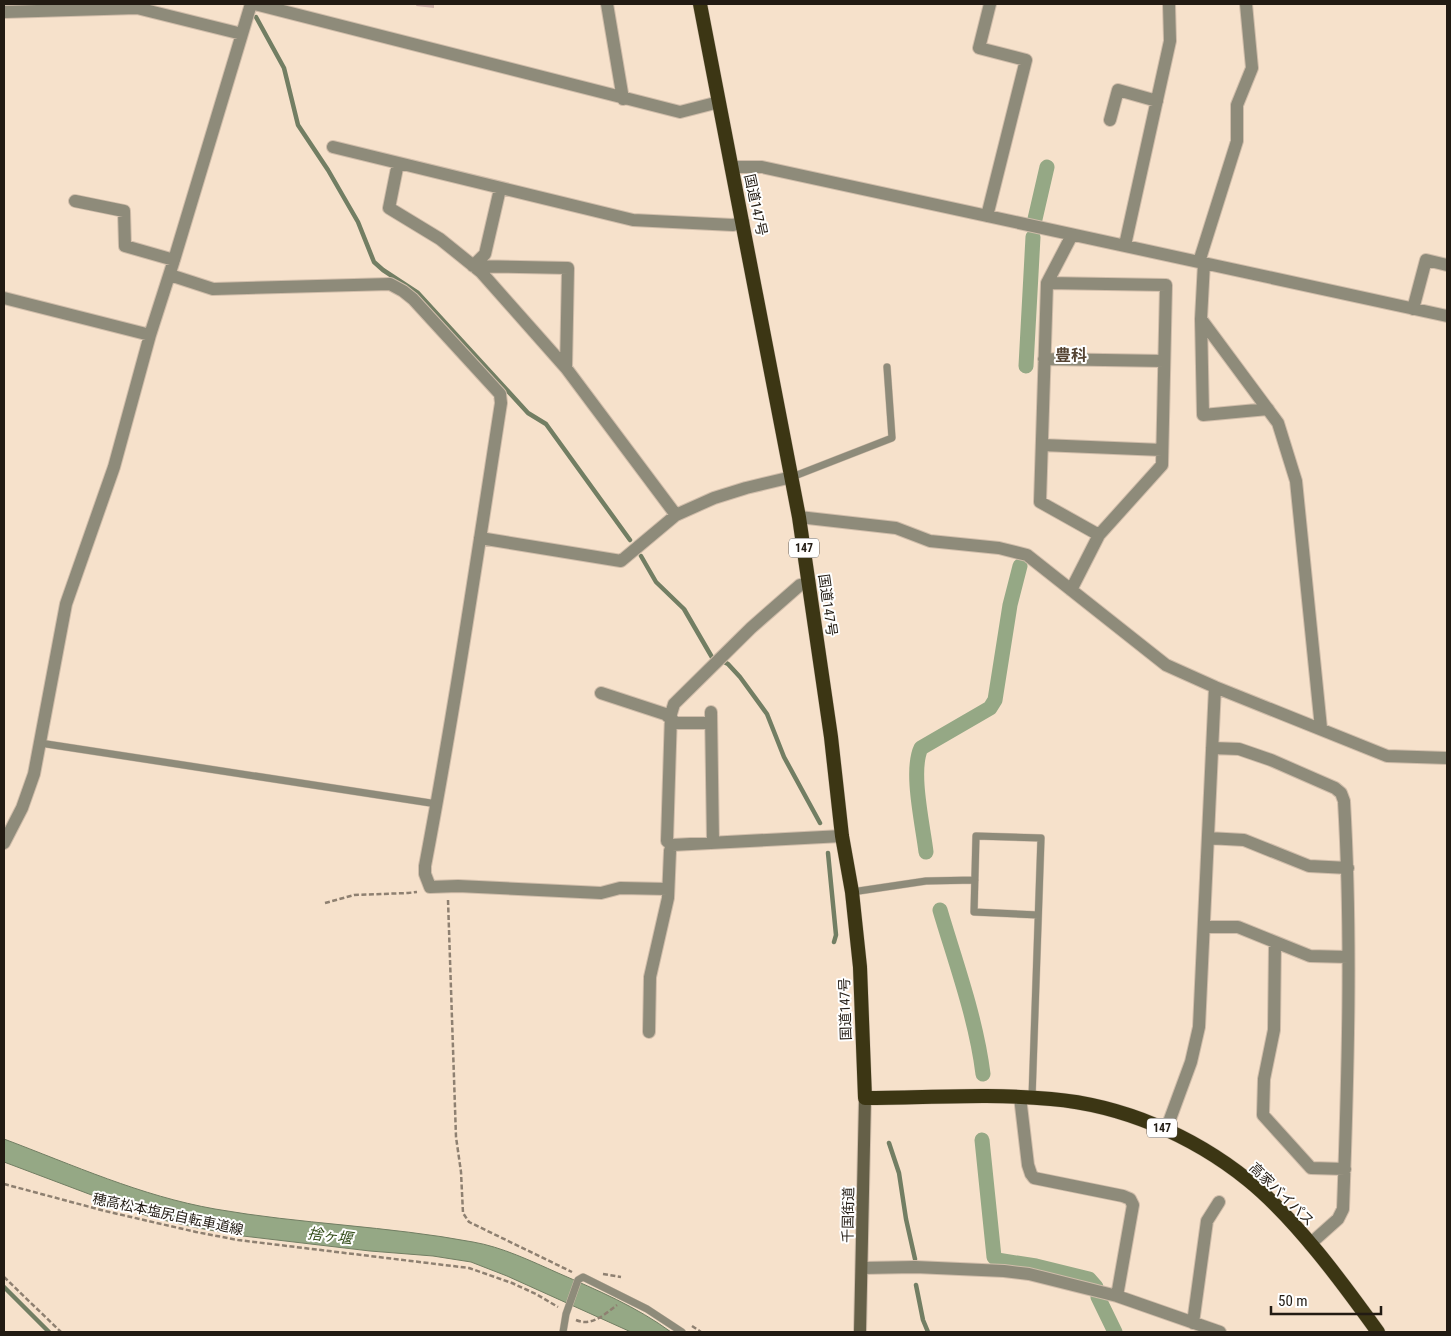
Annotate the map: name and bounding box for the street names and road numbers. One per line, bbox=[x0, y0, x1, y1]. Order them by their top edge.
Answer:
street label: 国道147号 bbox=[742, 173, 770, 237]
road number: 147 bbox=[789, 538, 819, 558]
street label: 国道147号 bbox=[816, 573, 840, 637]
street label: 国道147号 bbox=[836, 977, 854, 1041]
road number: 147 bbox=[1147, 1118, 1177, 1138]
street label: 高家バイパス bbox=[1246, 1159, 1318, 1229]
street label: 千国街道 bbox=[840, 1187, 856, 1243]
street label: 穂高松本塩尻自転車道線 bbox=[91, 1190, 245, 1238]

